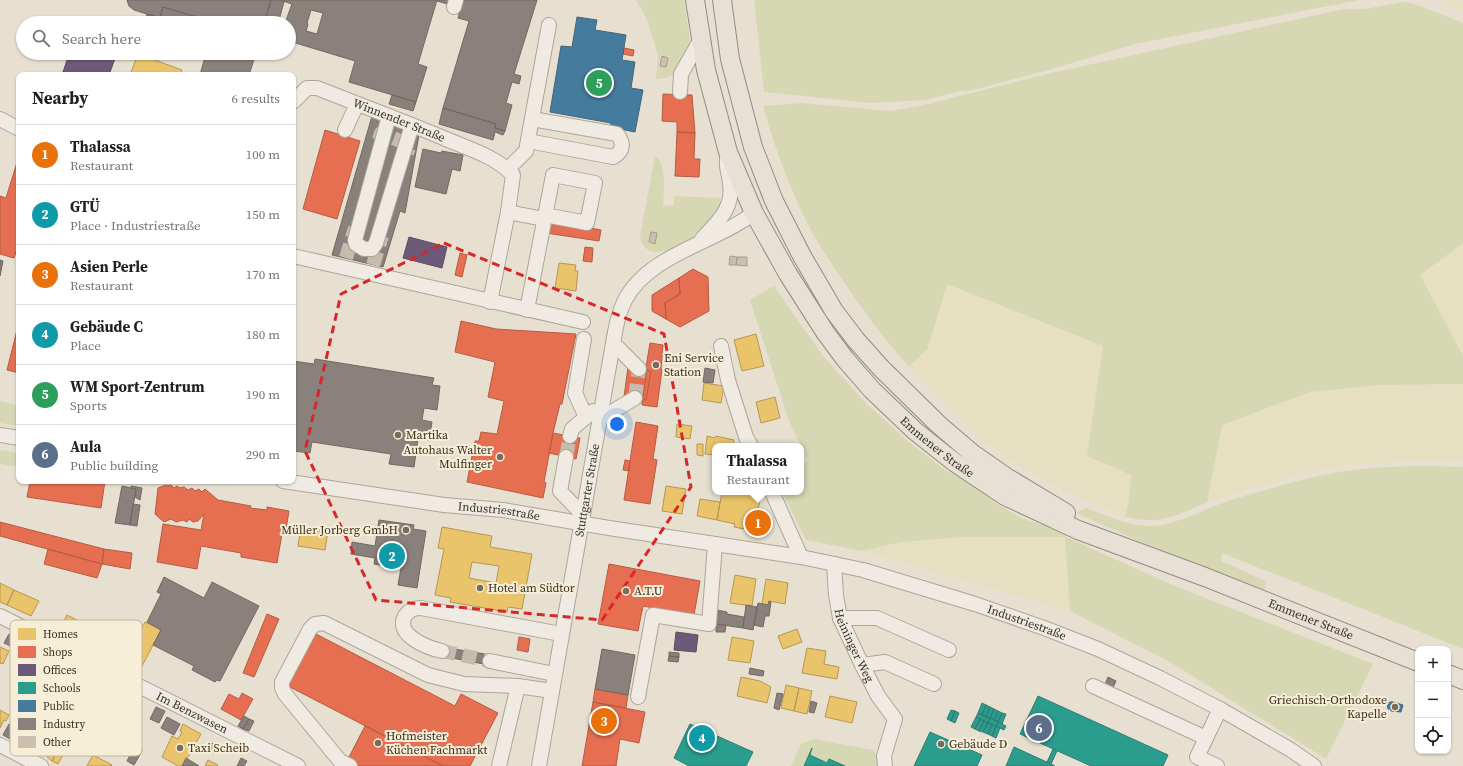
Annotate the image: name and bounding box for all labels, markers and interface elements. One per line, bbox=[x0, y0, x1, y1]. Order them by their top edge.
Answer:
search box bbox=[16, 16, 296, 60]
icon: search bbox=[30, 27, 52, 49]
text: Search here bbox=[62, 28, 141, 49]
pin: 5 bbox=[586, 68, 612, 98]
text: Nearby bbox=[32, 86, 88, 110]
text: 6 results bbox=[232, 90, 280, 107]
street label: Winnender Straße bbox=[351, 95, 448, 146]
text: Thalassa bbox=[70, 136, 131, 157]
text: 1 bbox=[41, 146, 49, 163]
text: 100 m bbox=[246, 146, 280, 163]
text: Restaurant bbox=[70, 157, 133, 174]
text: GTÜ bbox=[70, 196, 100, 217]
text: 2 bbox=[41, 206, 49, 223]
text: 150 m bbox=[246, 206, 280, 223]
text: Place · Industriestraße bbox=[70, 217, 201, 234]
text: Asien Perle bbox=[70, 256, 148, 277]
text: 3 bbox=[41, 266, 49, 283]
text: 170 m bbox=[246, 266, 280, 283]
text: Restaurant bbox=[70, 277, 133, 294]
text: Gebäude C bbox=[70, 316, 143, 337]
text: 4 bbox=[41, 326, 49, 343]
text: 180 m bbox=[246, 326, 280, 343]
text: Place bbox=[70, 337, 101, 354]
place label: Eni Service Station bbox=[664, 350, 724, 380]
marker: Eni Service Station bbox=[651, 360, 661, 370]
text: WM Sport-Zentrum bbox=[70, 376, 205, 397]
text: 5 bbox=[41, 386, 49, 403]
text: 190 m bbox=[246, 386, 280, 403]
text: Sports bbox=[70, 397, 107, 414]
street label: Emmener Straße bbox=[896, 413, 977, 481]
your location bbox=[607, 414, 627, 434]
place label: Martika bbox=[406, 427, 449, 443]
marker: Martika bbox=[393, 430, 403, 440]
text: Aula bbox=[70, 436, 101, 457]
place label: Autohaus Walter Mulfinger bbox=[403, 442, 492, 472]
street label: Stuttgarter Straße bbox=[571, 442, 603, 538]
popup bbox=[712, 443, 804, 495]
text: 6 bbox=[41, 446, 49, 463]
text: 290 m bbox=[246, 446, 280, 463]
text: Thalassa bbox=[727, 450, 787, 471]
marker: Autohaus Walter Mulfinger bbox=[495, 452, 505, 462]
text: Public building bbox=[70, 457, 158, 474]
text: Restaurant bbox=[727, 471, 789, 488]
street label: Industriestraße bbox=[457, 498, 541, 524]
pin: 1 bbox=[745, 508, 771, 538]
place label: Müller Jorberg GmbH bbox=[281, 522, 398, 538]
marker: Müller Jorberg GmbH bbox=[401, 525, 411, 535]
pin: 2 bbox=[379, 541, 405, 571]
place label: Hotel am Südtor bbox=[488, 580, 575, 596]
marker: Hotel am Südtor bbox=[475, 583, 485, 593]
place label: A.T.U bbox=[634, 583, 663, 599]
marker: A.T.U bbox=[621, 586, 631, 596]
street label: Emmener Straße bbox=[1266, 595, 1356, 643]
street label: Industriestraße bbox=[985, 601, 1069, 644]
street label: Heininger Weg bbox=[831, 607, 878, 685]
legend bbox=[10, 620, 142, 756]
text: Homes bbox=[43, 627, 78, 642]
text: Shops bbox=[43, 645, 72, 660]
map controls bbox=[1415, 646, 1451, 754]
button: + bbox=[1415, 646, 1451, 682]
text: Offices bbox=[43, 663, 77, 678]
text: Schools bbox=[43, 681, 81, 696]
button: − bbox=[1415, 682, 1451, 718]
street label: Im Benzwasen bbox=[154, 688, 231, 737]
place label: Griechisch-Orthodoxe Kapelle bbox=[1269, 692, 1387, 722]
text: Public bbox=[43, 699, 75, 714]
marker: Griechisch-Orthodoxe Kapelle bbox=[1390, 702, 1400, 712]
pin: 3 bbox=[591, 706, 617, 736]
pin: 6 bbox=[1026, 713, 1052, 743]
text: Industry bbox=[43, 717, 85, 732]
button: locate bbox=[1415, 718, 1451, 754]
pin: 4 bbox=[689, 723, 715, 753]
place label: Hofmeister Küchen Fachmarkt bbox=[386, 728, 488, 758]
text: Other bbox=[43, 735, 72, 750]
place label: Gebäude D bbox=[949, 736, 1007, 752]
marker: Hofmeister Küchen Fachmarkt bbox=[373, 738, 383, 748]
marker: Gebäude D bbox=[936, 739, 946, 749]
place label: Taxi Scheib bbox=[188, 740, 249, 756]
marker: Taxi Scheib bbox=[175, 743, 185, 753]

